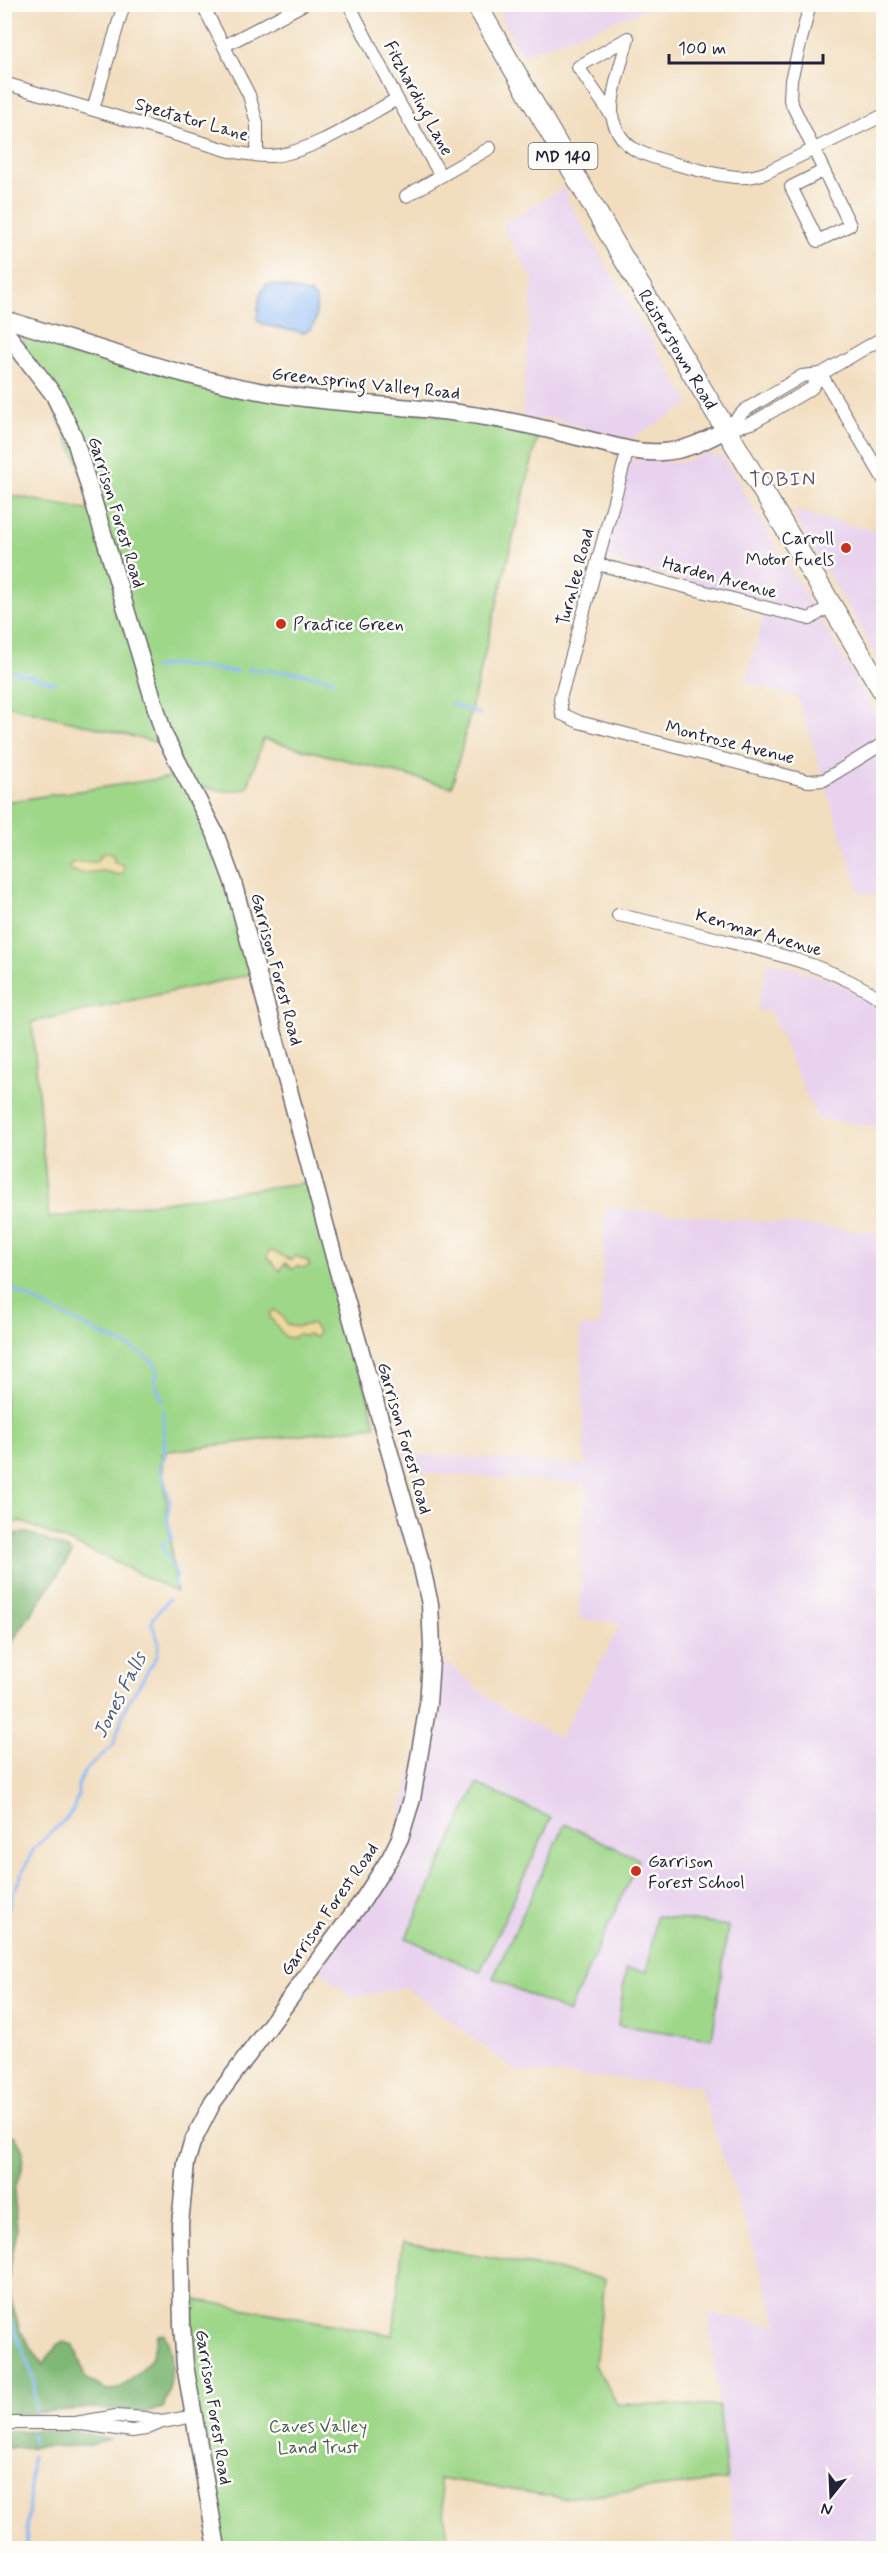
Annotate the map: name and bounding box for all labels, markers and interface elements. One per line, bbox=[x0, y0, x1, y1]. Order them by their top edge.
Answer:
scale bar bbox=[669, 27, 824, 65]
street label: Fitzharding Lane bbox=[376, 37, 459, 161]
text: 100 m bbox=[678, 37, 726, 61]
street label: Spectator Lane bbox=[132, 92, 252, 148]
road number: MD 140 bbox=[528, 143, 598, 169]
street label: Reisterstown Road bbox=[632, 285, 722, 414]
street label: Greenspring Valley Road bbox=[270, 362, 461, 408]
street label: Garrison Forest Road bbox=[82, 434, 150, 591]
district label: TOBIN bbox=[749, 467, 817, 494]
street label: Turnlee Road bbox=[551, 526, 600, 629]
place label: Carroll Motor Fuels bbox=[746, 527, 834, 572]
marker: Carroll Motor Fuels bbox=[839, 541, 853, 555]
street label: Harden Avenue bbox=[660, 551, 780, 605]
place label: Practice Green bbox=[293, 613, 404, 637]
marker: Practice Green bbox=[274, 617, 288, 631]
street label: Montrose Avenue bbox=[663, 715, 797, 771]
street label: Garrison Forest Road bbox=[244, 890, 308, 1048]
street label: Kenmar Avenue bbox=[693, 903, 825, 963]
street label: Garrison Forest Road bbox=[371, 1360, 437, 1517]
water label: Jones Falls bbox=[87, 1646, 154, 1743]
street label: Garrison Forest Road bbox=[275, 1838, 385, 1981]
place label: Garrison Forest School bbox=[648, 1850, 745, 1895]
marker: Garrison Forest School bbox=[629, 1864, 643, 1878]
street label: Garrison Forest Road bbox=[189, 2328, 237, 2487]
park label: Caves Valley Land Trust bbox=[269, 2415, 367, 2460]
north arrow bbox=[801, 2466, 861, 2526]
text: N bbox=[819, 2497, 835, 2520]

